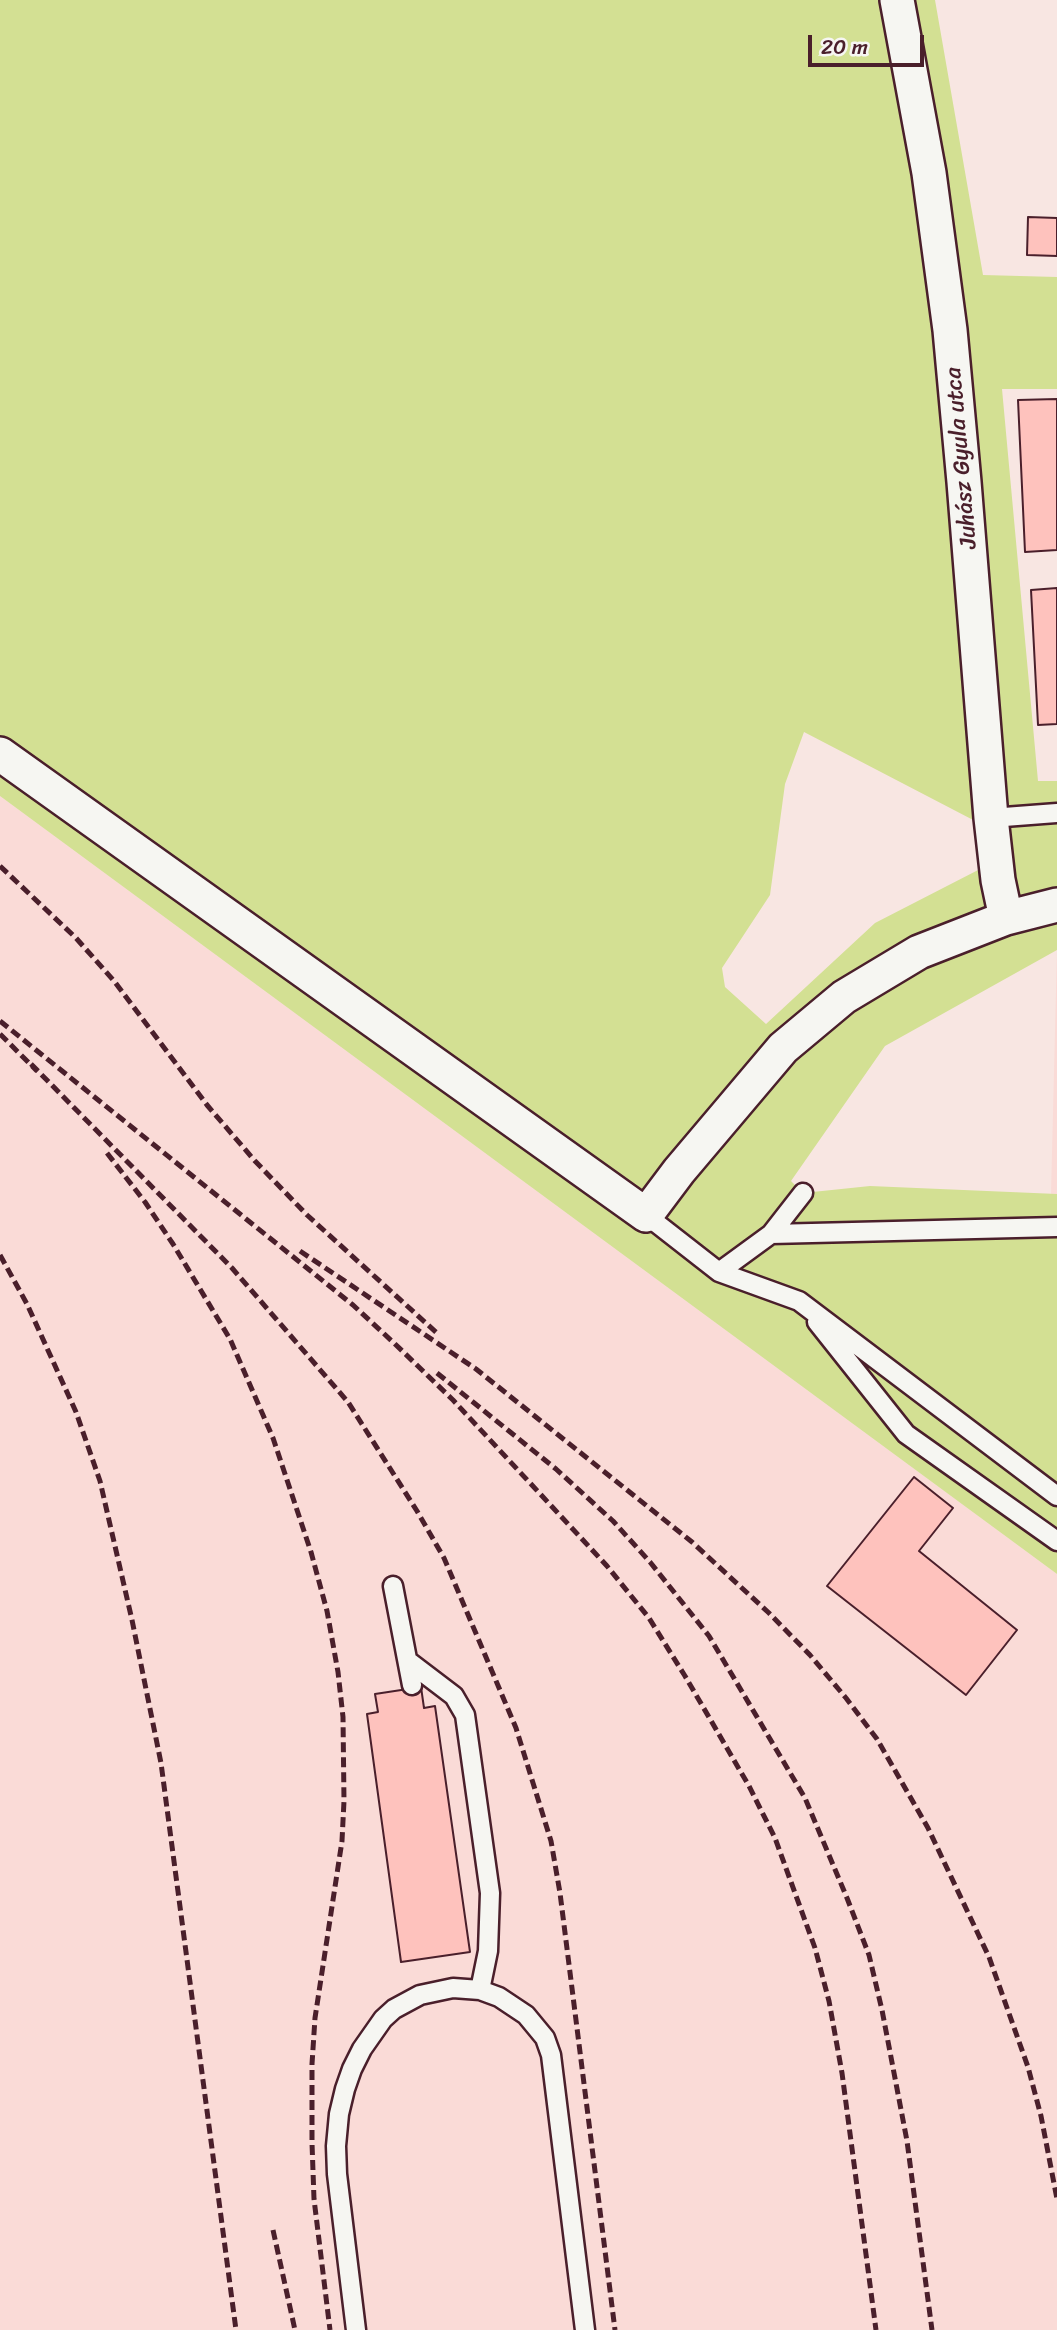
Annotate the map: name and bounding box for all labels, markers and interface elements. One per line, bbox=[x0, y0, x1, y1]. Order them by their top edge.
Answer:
scale bar bbox=[812, 21, 928, 65]
text: 20 m bbox=[821, 28, 868, 66]
street label: Juhász Gyula utca bbox=[940, 366, 984, 550]

